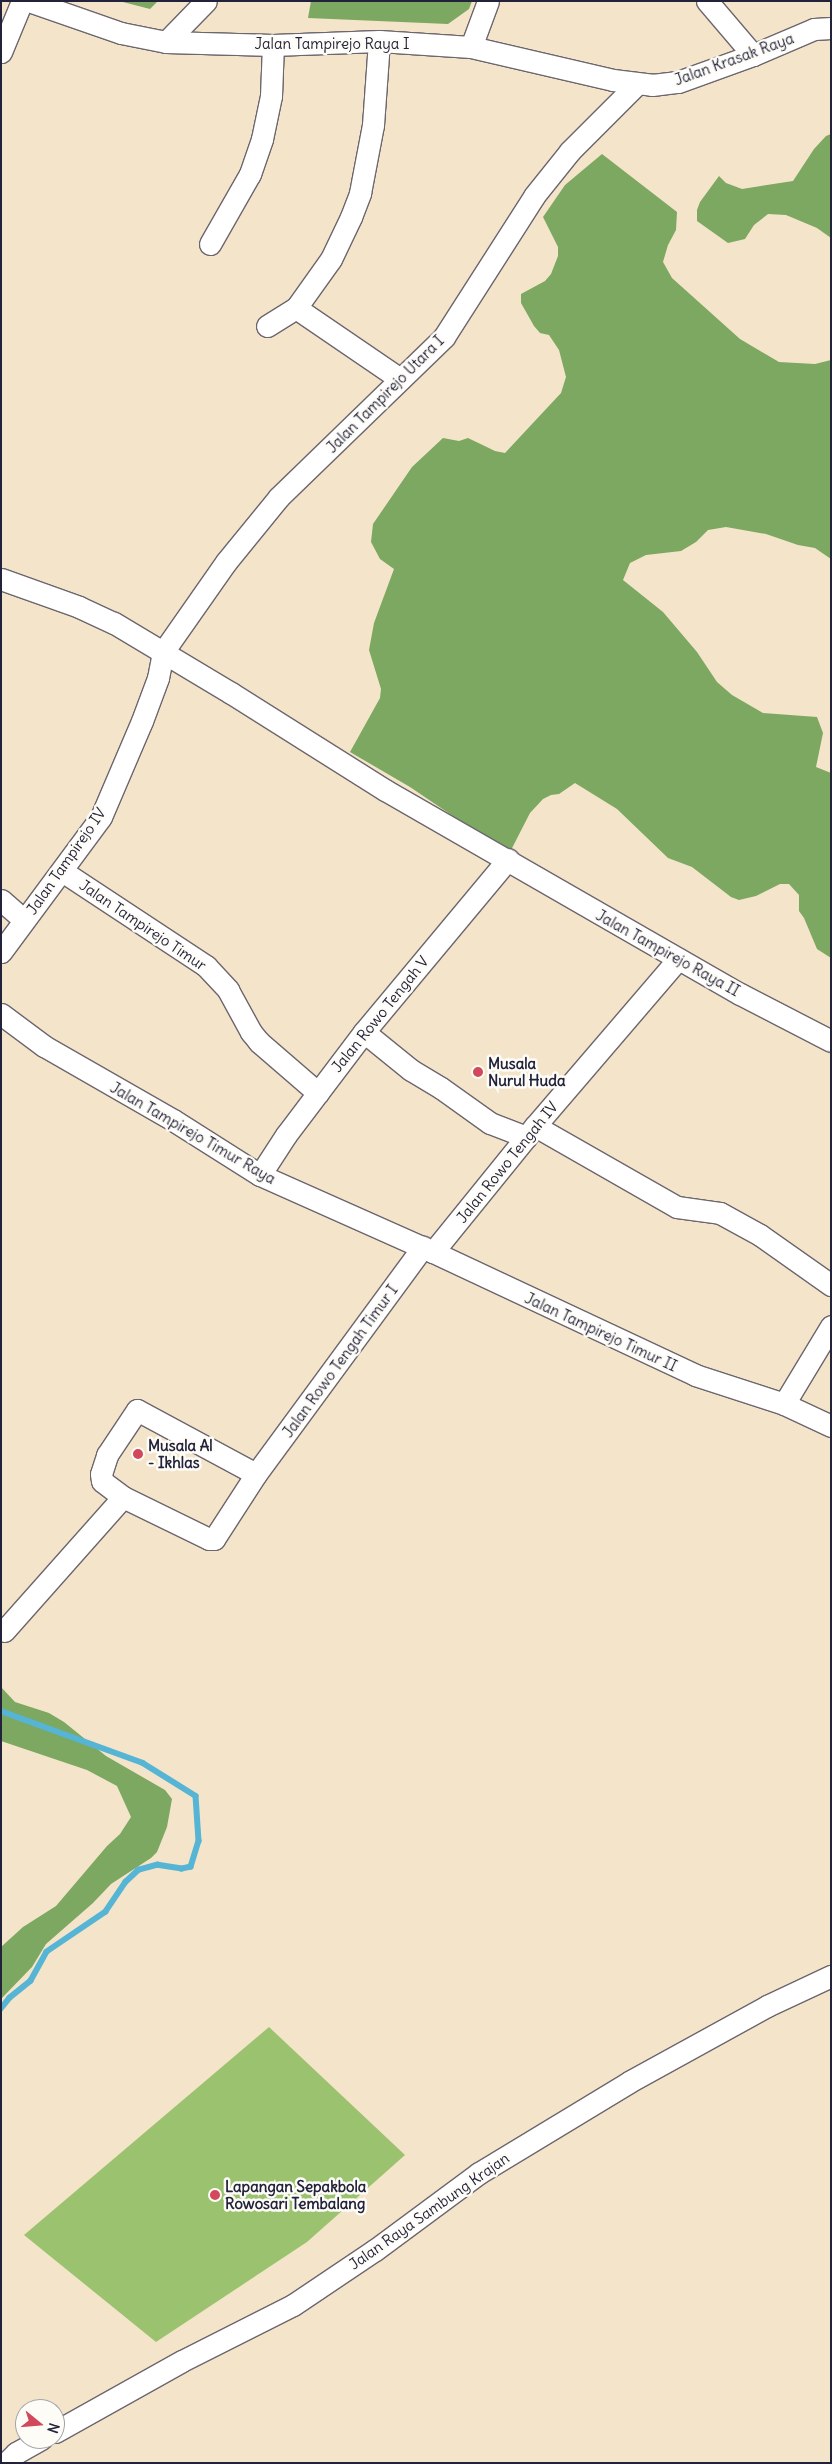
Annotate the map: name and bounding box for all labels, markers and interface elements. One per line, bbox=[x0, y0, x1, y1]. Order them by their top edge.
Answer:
street label: Jalan Krasak Raya bbox=[672, 29, 796, 89]
street label: Jalan Tampirejo Raya I bbox=[254, 35, 410, 53]
street label: Jalan Tampirejo Utara I bbox=[323, 332, 447, 456]
street label: Jalan Tampirejo IV bbox=[23, 804, 109, 918]
street label: Jalan Tampirejo Timur bbox=[76, 876, 210, 974]
street label: Jalan Tampirejo Raya II bbox=[593, 906, 743, 1000]
street label: Jalan Rowo Tengah V bbox=[328, 952, 432, 1076]
place label: Musala Nurul Huda bbox=[488, 1054, 566, 1089]
marker: Musala Nurul Huda bbox=[472, 1066, 484, 1078]
street label: Jalan Tampirejo Timur Raya bbox=[107, 1078, 279, 1188]
street label: Jalan Rowo Tengah IV bbox=[453, 1098, 561, 1226]
street label: Jalan Rowo Tengah Timur I bbox=[279, 1281, 401, 1441]
street label: Jalan Tampirejo Timur II bbox=[522, 1289, 680, 1375]
place label: Musala Al - Ikhlas bbox=[148, 1436, 213, 1471]
marker: Musala Al - Ikhlas bbox=[132, 1448, 144, 1460]
street label: Jalan Raya Sambung Krajan bbox=[346, 2149, 512, 2273]
place label: Lapangan Sepakbola Rowosari Tembalang bbox=[225, 2177, 366, 2212]
marker: Lapangan Sepakbola Rowosari Tembalang bbox=[209, 2189, 221, 2201]
north arrow bbox=[15, 2399, 65, 2449]
text: N bbox=[43, 2421, 63, 2435]

